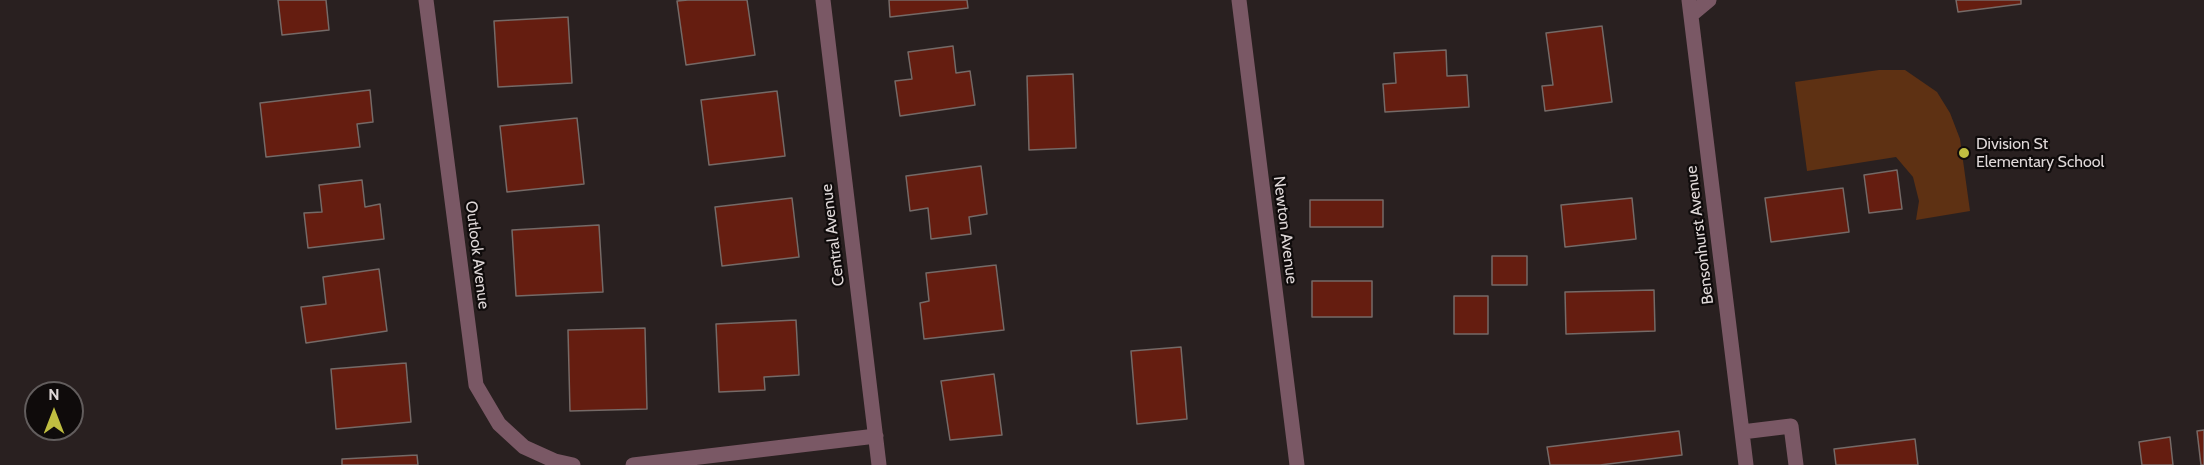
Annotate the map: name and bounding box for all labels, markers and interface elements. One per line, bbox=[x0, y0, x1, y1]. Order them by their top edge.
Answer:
place label: Division St Elementary School bbox=[1976, 134, 2104, 172]
marker: Division St Elementary School bbox=[1957, 146, 1971, 160]
street label: Bensonhurst Avenue bbox=[1682, 165, 1718, 305]
street label: Newton Avenue bbox=[1269, 175, 1301, 285]
street label: Central Avenue bbox=[817, 183, 849, 287]
street label: Outlook Avenue bbox=[461, 200, 493, 310]
north arrow bbox=[24, 381, 84, 441]
text: N bbox=[48, 385, 60, 404]

